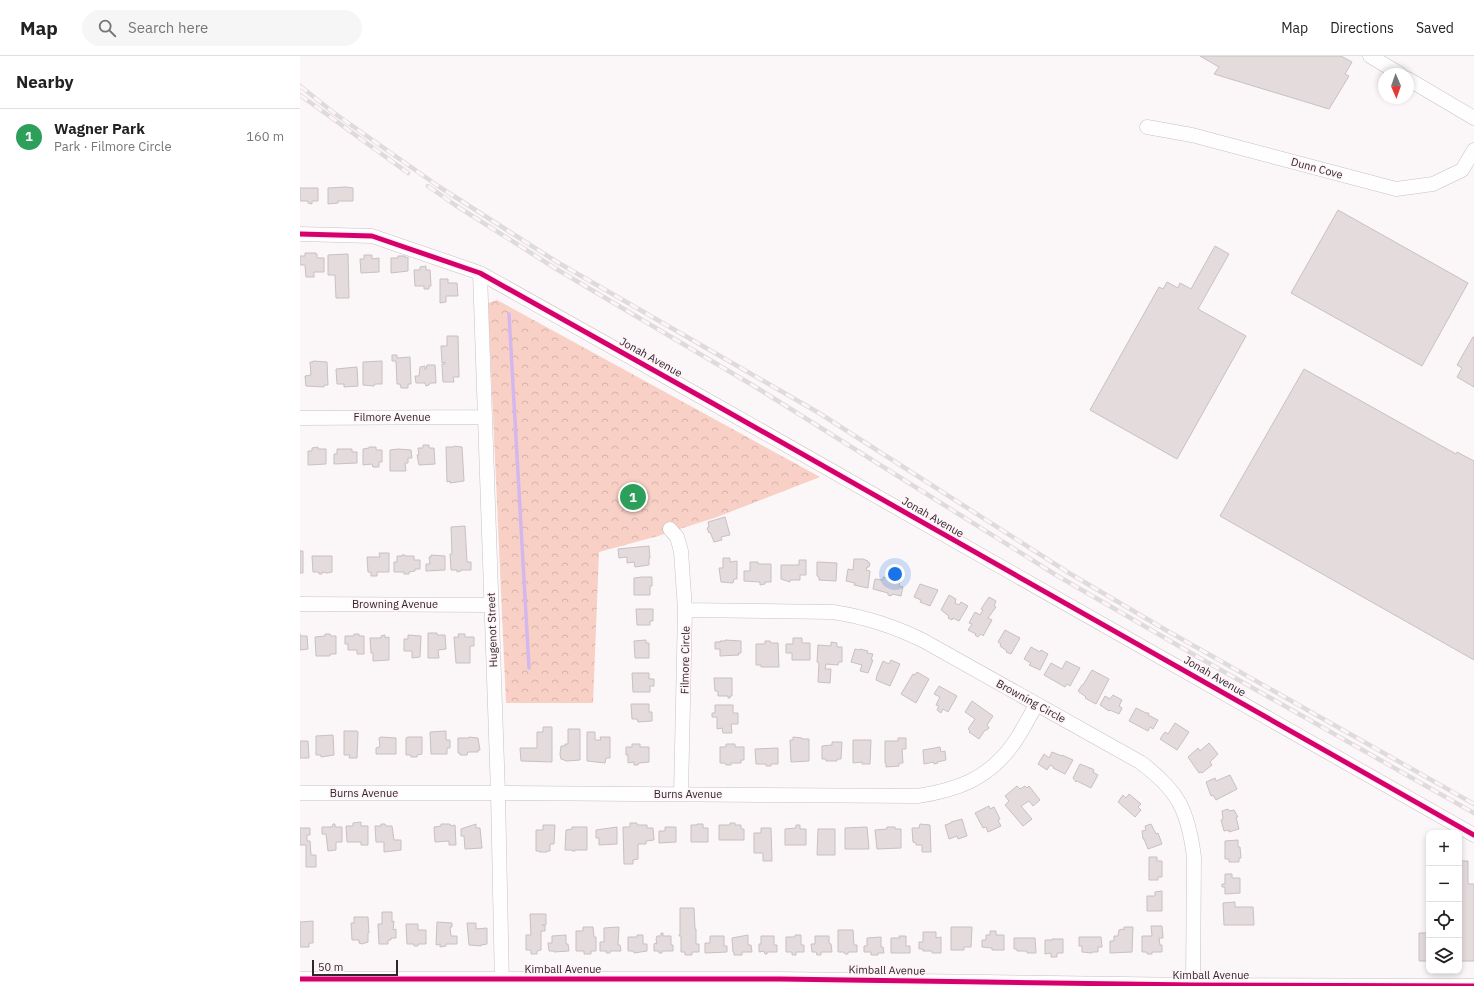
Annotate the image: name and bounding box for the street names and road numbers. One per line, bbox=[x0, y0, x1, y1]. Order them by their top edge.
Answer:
street label: Dunn Cove bbox=[1290, 154, 1344, 182]
street label: Jonah Avenue bbox=[617, 334, 685, 380]
street label: Filmore Avenue bbox=[354, 410, 431, 424]
street label: Jonah Avenue bbox=[899, 494, 967, 540]
street label: Hugenot Street bbox=[484, 592, 500, 668]
street label: Browning Avenue bbox=[352, 597, 438, 611]
street label: Filmore Circle bbox=[677, 626, 693, 694]
street label: Jonah Avenue bbox=[1181, 653, 1249, 699]
street label: Browning Circle bbox=[994, 676, 1068, 726]
street label: Burns Avenue bbox=[330, 786, 398, 800]
street label: Burns Avenue bbox=[654, 787, 722, 801]
street label: Kimball Avenue bbox=[525, 962, 601, 976]
street label: Kimball Avenue bbox=[848, 962, 926, 978]
street label: Kimball Avenue bbox=[1173, 968, 1249, 982]

